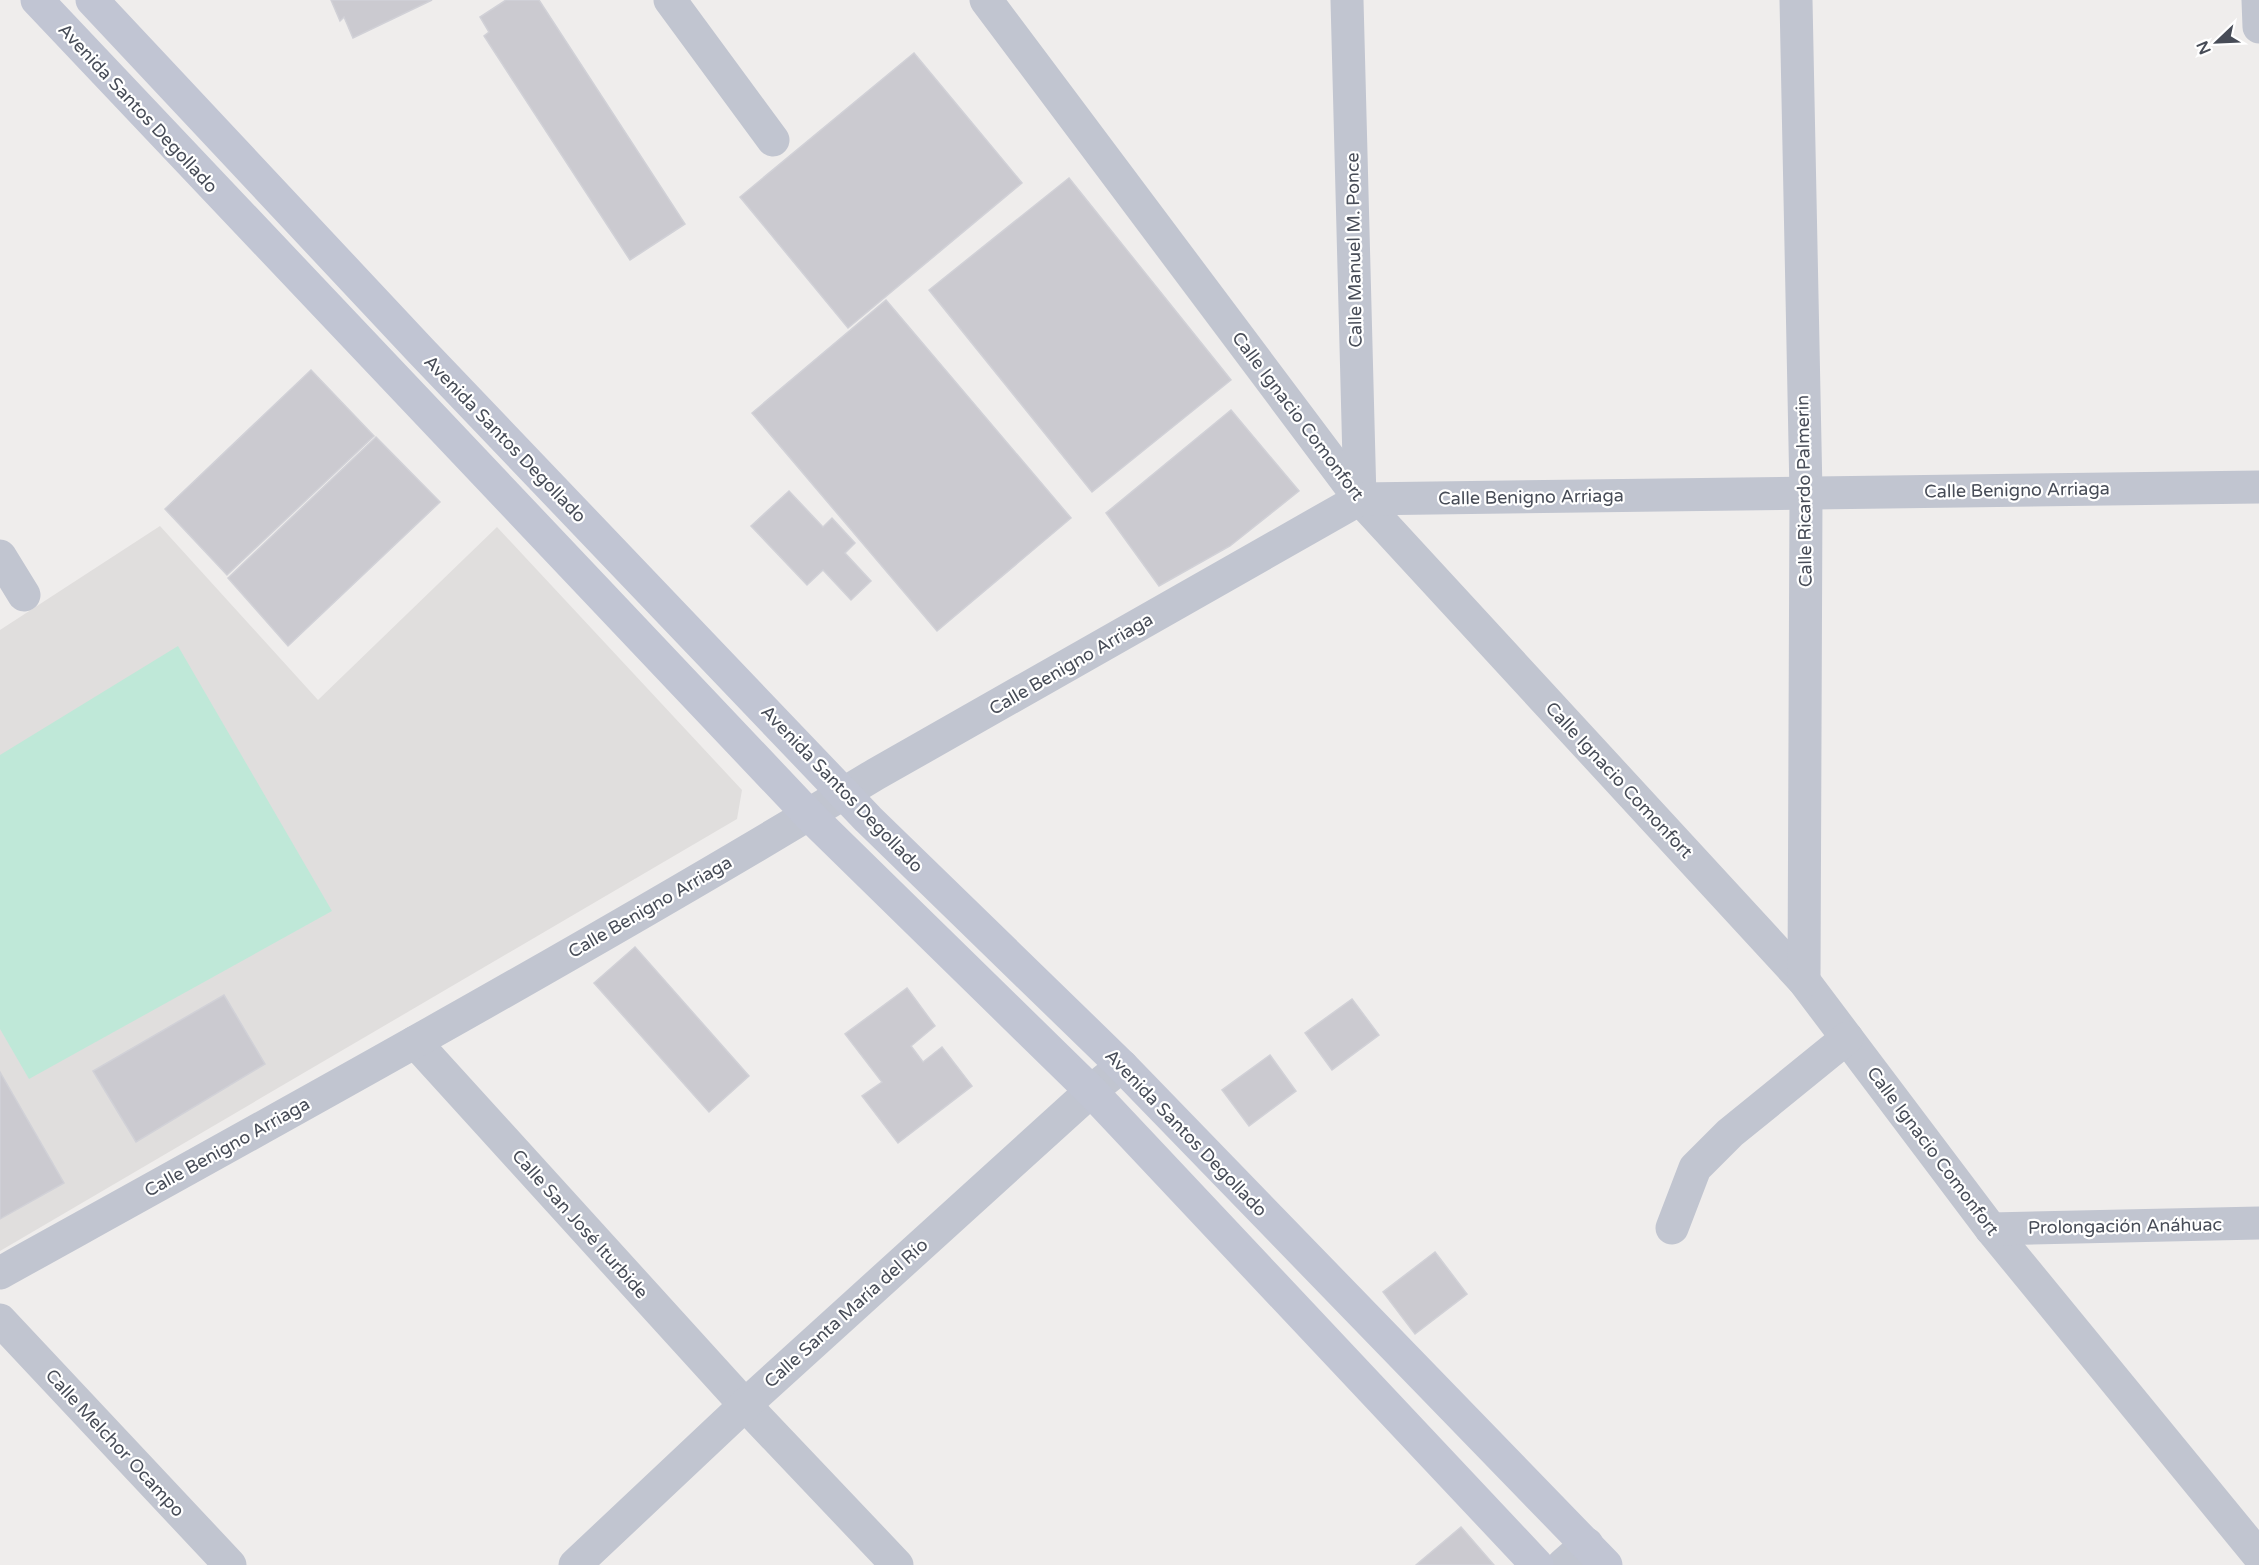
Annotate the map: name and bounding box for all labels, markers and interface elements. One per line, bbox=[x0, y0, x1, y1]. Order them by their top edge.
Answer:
north arrow bbox=[2187, 12, 2247, 72]
street label: Avenida Santos Degollado bbox=[54, 19, 222, 197]
text: N bbox=[2192, 38, 2216, 57]
street label: Calle Manuel M. Ponce bbox=[1341, 152, 1367, 348]
street label: Calle Ignacio Comonfort bbox=[1227, 327, 1369, 505]
street label: Avenida Santos Degollado bbox=[419, 351, 591, 527]
street label: Calle Ricardo Palmerin bbox=[1791, 395, 1817, 587]
street label: Calle Benigno Arriaga bbox=[1924, 477, 2110, 503]
street label: Calle Benigno Arriaga bbox=[1438, 484, 1624, 510]
street label: Calle Benigno Arriaga bbox=[985, 608, 1157, 720]
street label: Calle Ignacio Comonfort bbox=[1541, 697, 1697, 863]
street label: Avenida Santos Degollado bbox=[756, 701, 928, 877]
street label: Calle Benigno Arriaga bbox=[564, 851, 736, 963]
street label: Avenida Santos Degollado bbox=[1100, 1045, 1272, 1221]
street label: Calle Ignacio Comonfort bbox=[1862, 1062, 2004, 1240]
street label: Calle Benigno Arriaga bbox=[140, 1092, 314, 1202]
street label: Calle San José Iturbide bbox=[507, 1145, 653, 1303]
street label: Prolongación Anáhuac bbox=[2028, 1213, 2222, 1239]
street label: Calle Santa María del Río bbox=[760, 1234, 932, 1392]
street label: Calle Melchor Ocampo bbox=[41, 1364, 189, 1522]

